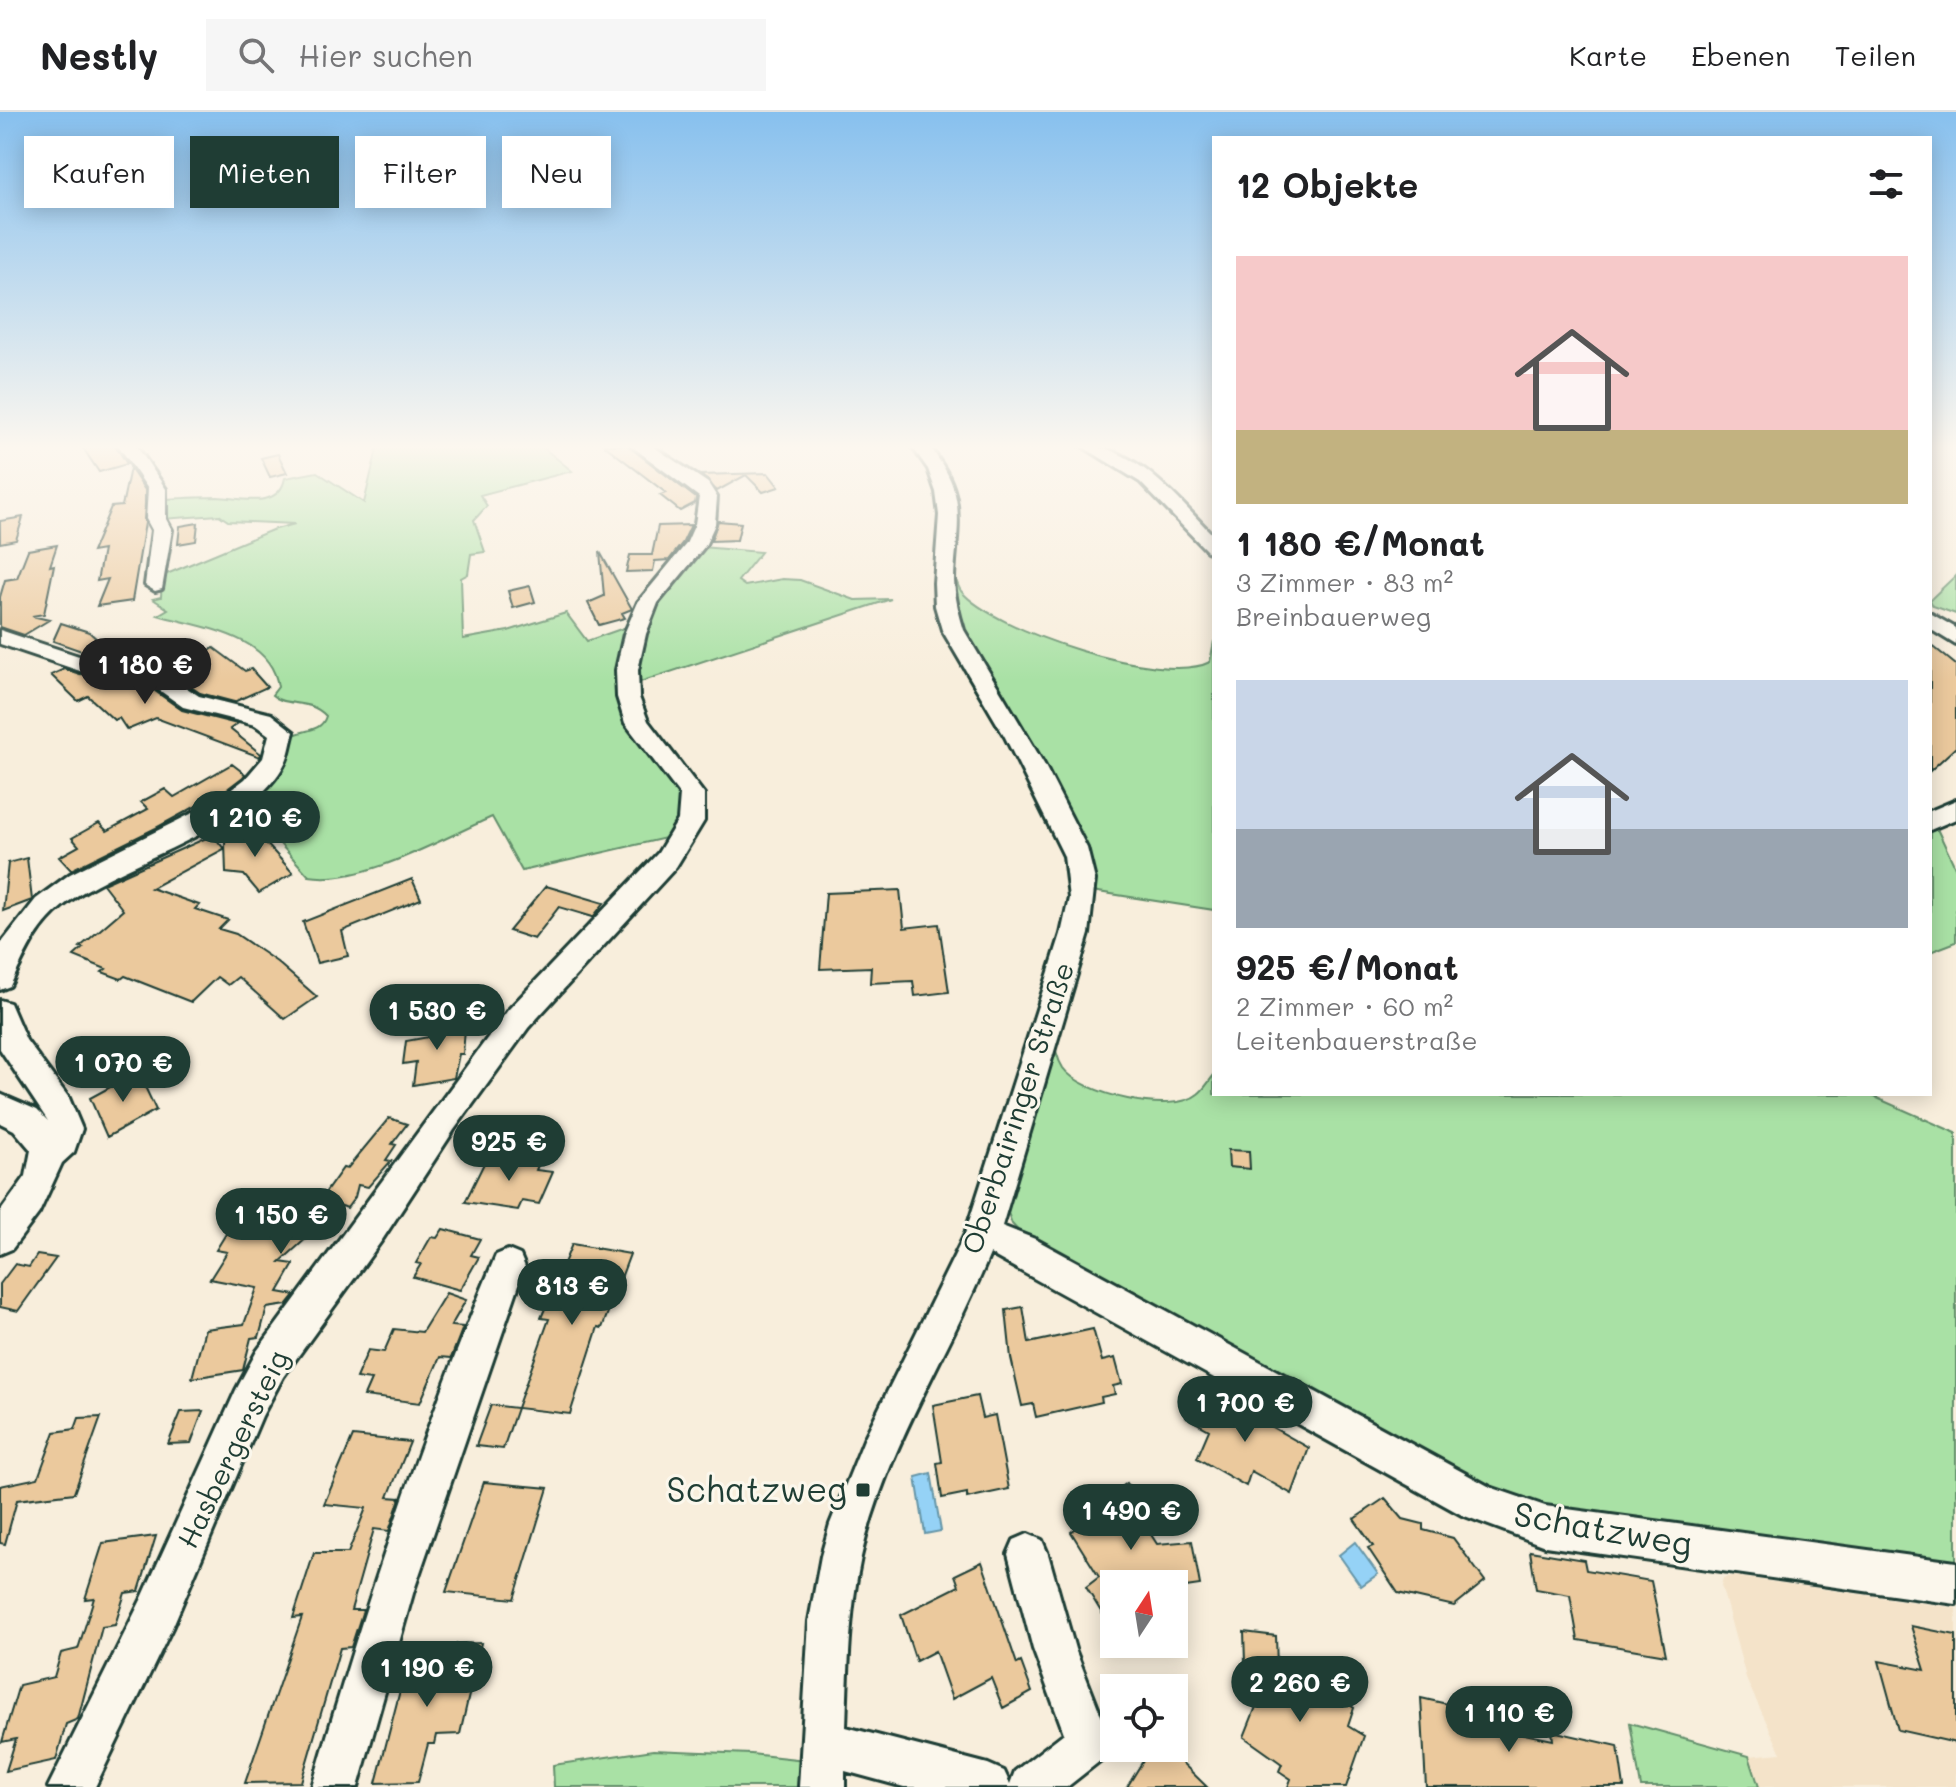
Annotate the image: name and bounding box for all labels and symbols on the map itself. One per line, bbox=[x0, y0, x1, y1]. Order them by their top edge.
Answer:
pin: 1 180 € bbox=[71, 638, 219, 706]
pin: 1 210 € bbox=[181, 791, 329, 859]
street label: Oberbairinger Straße bbox=[953, 957, 1081, 1258]
pin: 1 530 € bbox=[363, 984, 511, 1052]
pin: 1 070 € bbox=[49, 1036, 197, 1104]
pin: 925 € bbox=[453, 1115, 565, 1183]
pin: 1 150 € bbox=[207, 1188, 355, 1256]
pin: 813 € bbox=[516, 1259, 628, 1327]
street label: Hasbergersteig bbox=[169, 1344, 296, 1553]
pin: 1 700 € bbox=[1171, 1376, 1319, 1444]
place label: Schatzweg bbox=[666, 1466, 847, 1511]
marker: Schatzweg bbox=[854, 1481, 872, 1499]
pin: 1 490 € bbox=[1057, 1484, 1205, 1552]
street label: Schatzweg bbox=[1510, 1490, 1696, 1565]
north arrow bbox=[1100, 1570, 1188, 1658]
pin: 1 190 € bbox=[353, 1641, 501, 1709]
pin: 2 260 € bbox=[1226, 1656, 1374, 1724]
pin: 1 110 € bbox=[1435, 1686, 1583, 1754]

